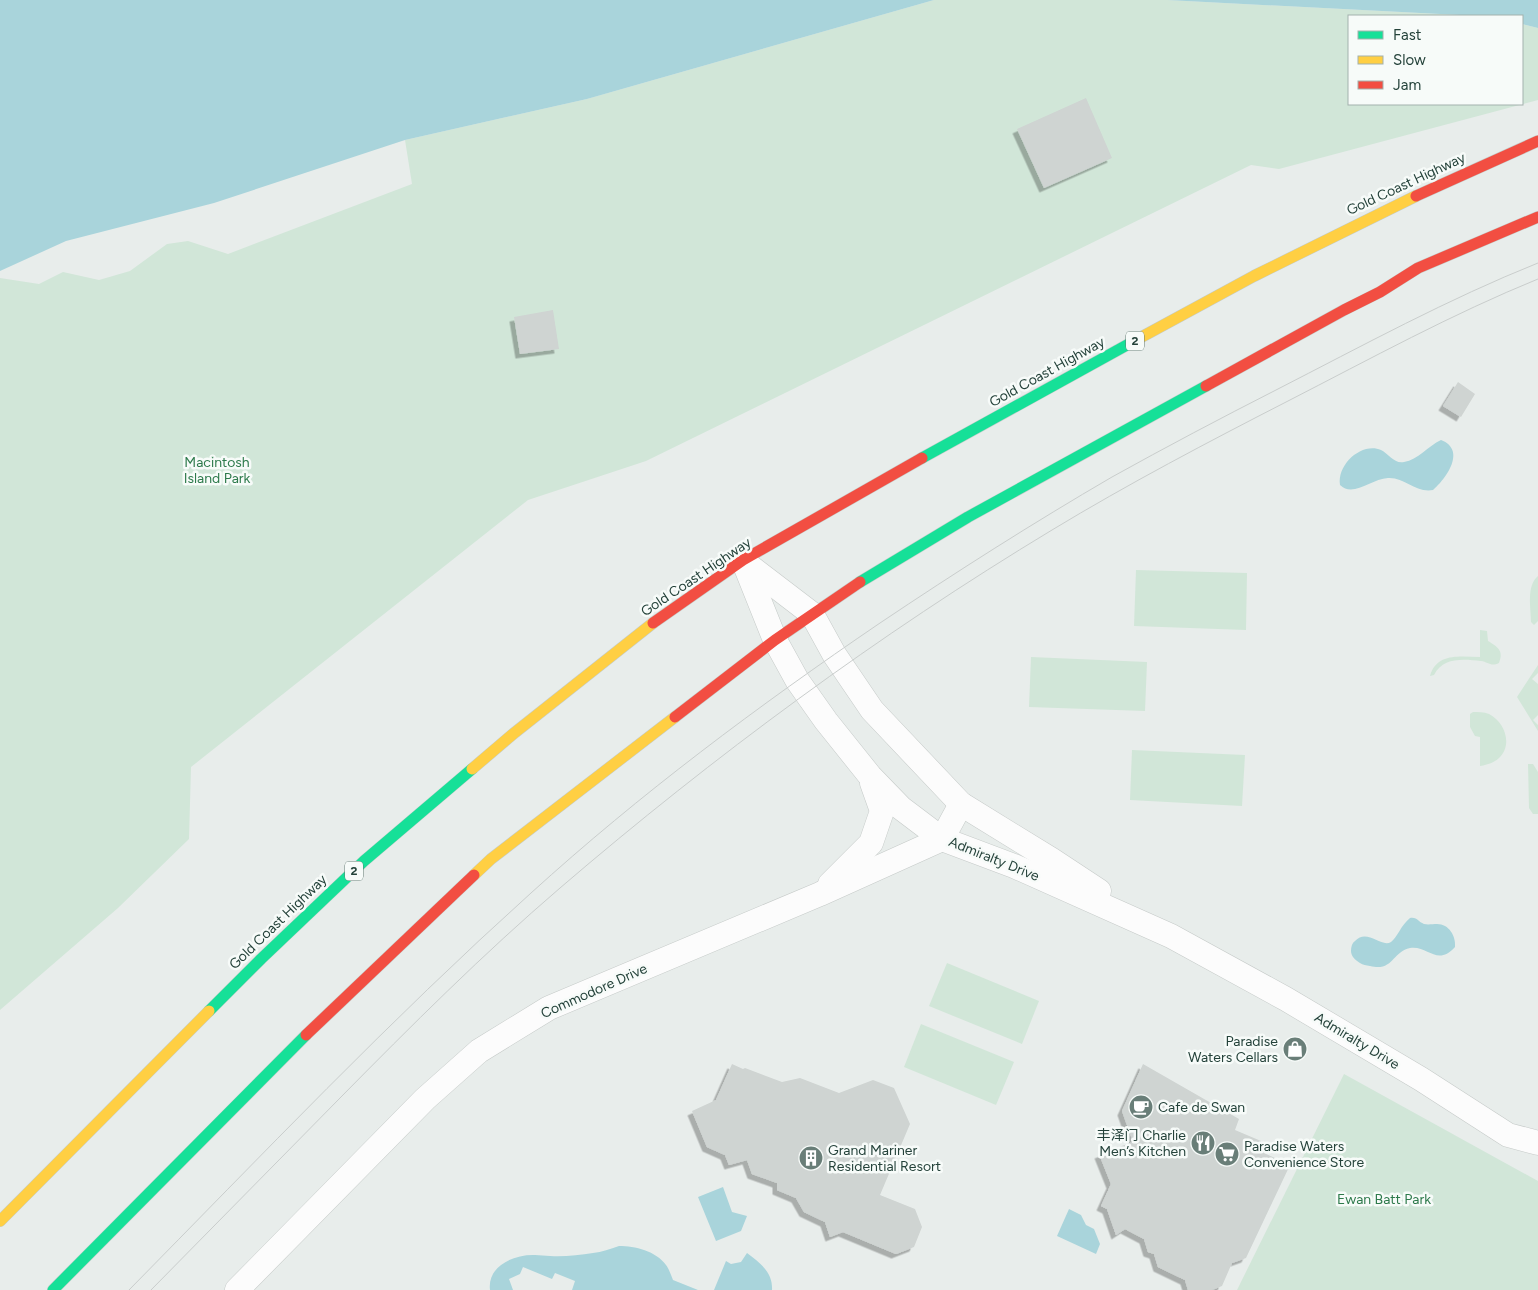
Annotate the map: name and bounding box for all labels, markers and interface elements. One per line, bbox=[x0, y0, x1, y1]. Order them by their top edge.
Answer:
legend bbox=[1348, 15, 1523, 105]
text: Fast bbox=[1393, 26, 1422, 44]
text: Slow bbox=[1393, 51, 1426, 69]
text: Jam bbox=[1393, 76, 1421, 94]
street label: Gold Coast Highway bbox=[1344, 149, 1469, 219]
road number: 2 bbox=[1126, 332, 1144, 351]
street label: Gold Coast Highway bbox=[986, 333, 1108, 411]
park label: Macintosh Island Park bbox=[184, 454, 251, 487]
street label: Gold Coast Highway bbox=[638, 534, 755, 620]
street label: Admiralty Drive bbox=[946, 833, 1042, 885]
road number: 2 bbox=[345, 861, 363, 880]
street label: Gold Coast Highway bbox=[226, 871, 331, 973]
street label: Commodore Drive bbox=[538, 960, 650, 1022]
street label: Admiralty Drive bbox=[1311, 1009, 1403, 1073]
place label: Paradise Waters Cellars bbox=[1188, 1033, 1278, 1066]
shop icon: Paradise Waters Cellars bbox=[1282, 1036, 1308, 1062]
cafe icon: Cafe de Swan bbox=[1128, 1094, 1154, 1120]
place label: Cafe de Swan bbox=[1158, 1099, 1245, 1116]
place label: 丰泽门 Charlie Men’s Kitchen bbox=[1097, 1127, 1186, 1160]
restaurant icon: 丰泽门 Charlie Men’s Kitchen bbox=[1190, 1130, 1216, 1156]
place label: Paradise Waters Convenience Store bbox=[1244, 1138, 1365, 1171]
supermarket icon: Paradise Waters Convenience Store bbox=[1214, 1141, 1240, 1167]
place label: Grand Mariner Residential Resort bbox=[828, 1142, 941, 1175]
building icon: Grand Mariner Residential Resort bbox=[798, 1145, 824, 1171]
park label: Ewan Batt Park bbox=[1337, 1191, 1431, 1208]

